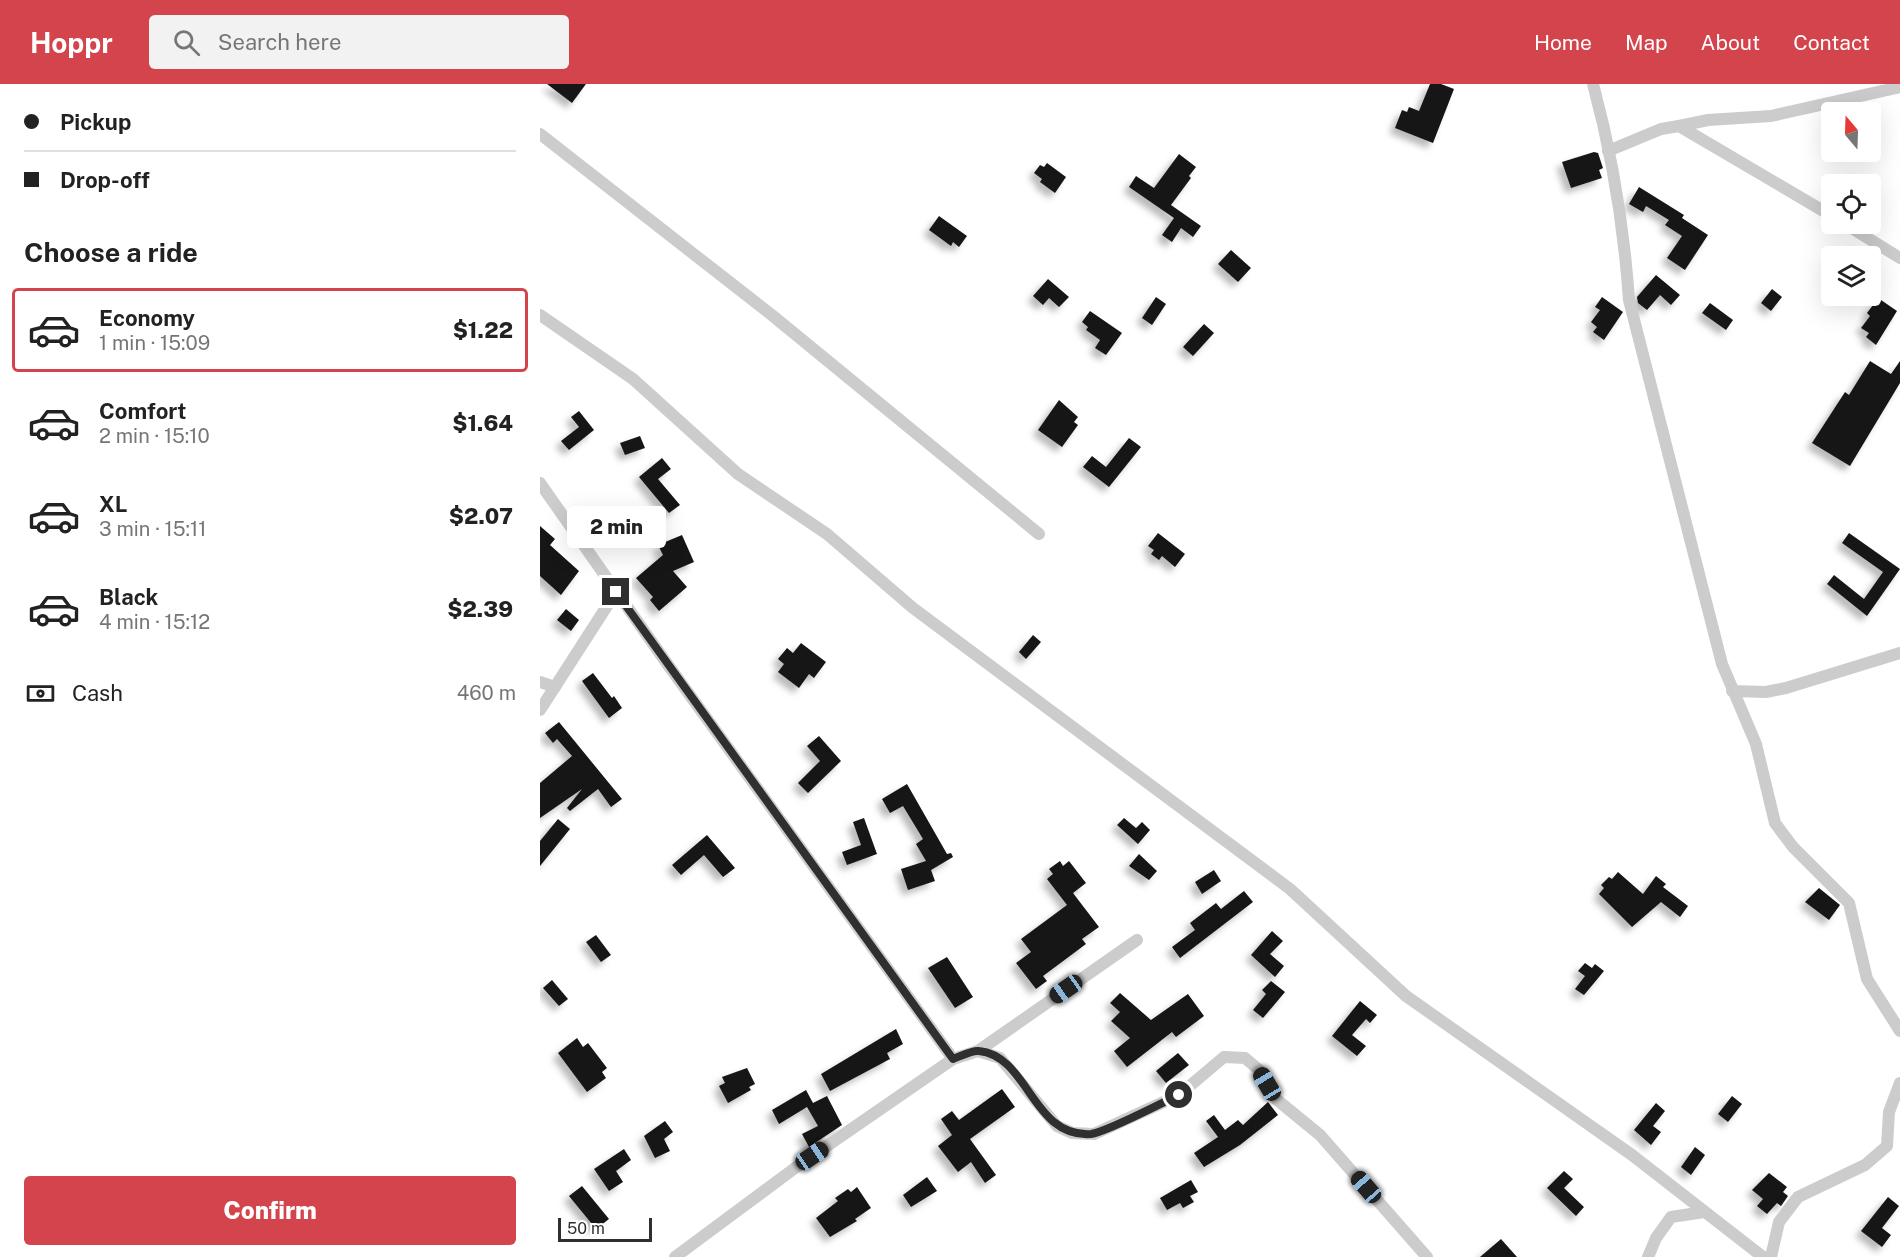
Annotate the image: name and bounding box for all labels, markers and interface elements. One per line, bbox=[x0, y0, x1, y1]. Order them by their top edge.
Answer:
search box bbox=[149, 15, 569, 69]
text: Hoppr bbox=[30, 26, 113, 59]
icon: search bbox=[170, 26, 203, 59]
text: Search here bbox=[218, 29, 341, 55]
text: Home bbox=[1534, 30, 1592, 55]
text: Map bbox=[1625, 30, 1668, 55]
text: About bbox=[1701, 30, 1760, 55]
text: Contact bbox=[1793, 30, 1870, 55]
north arrow bbox=[1821, 102, 1881, 162]
map controls bbox=[1821, 102, 1881, 306]
text: Pickup bbox=[60, 109, 131, 135]
text: Drop-off bbox=[60, 167, 150, 193]
button: locate bbox=[1821, 174, 1881, 234]
text: Choose a ride bbox=[24, 236, 198, 268]
button: layers bbox=[1821, 246, 1881, 306]
icon: car bbox=[27, 303, 81, 357]
text: Economy bbox=[99, 305, 195, 331]
text: $1.22 bbox=[453, 317, 513, 343]
text: 1 min · 15:09 bbox=[99, 331, 210, 355]
icon: car bbox=[27, 396, 81, 450]
text: Comfort bbox=[99, 398, 186, 424]
text: $1.64 bbox=[452, 410, 513, 436]
text: 2 min · 15:10 bbox=[99, 424, 210, 448]
icon: car bbox=[27, 489, 81, 543]
text: XL bbox=[99, 491, 127, 517]
text: $2.07 bbox=[449, 503, 513, 529]
callout: 2 min bbox=[566, 505, 665, 547]
text: 2 min bbox=[590, 515, 643, 539]
text: 3 min · 15:11 bbox=[99, 517, 206, 541]
route end bbox=[602, 578, 629, 605]
icon: car bbox=[27, 582, 81, 636]
text: Black bbox=[99, 584, 158, 610]
text: $2.39 bbox=[447, 596, 513, 622]
text: 4 min · 15:12 bbox=[99, 610, 210, 634]
icon: cash bbox=[24, 677, 57, 710]
text: Cash bbox=[72, 680, 123, 706]
text: 460 m bbox=[457, 681, 516, 705]
car bbox=[1046, 971, 1086, 1007]
car bbox=[1250, 1064, 1284, 1104]
route start bbox=[1165, 1081, 1192, 1108]
car bbox=[792, 1138, 832, 1174]
car bbox=[1347, 1168, 1385, 1206]
button: Confirm bbox=[24, 1176, 516, 1245]
scale bar bbox=[558, 1215, 652, 1242]
text: 50 m bbox=[567, 1219, 605, 1238]

